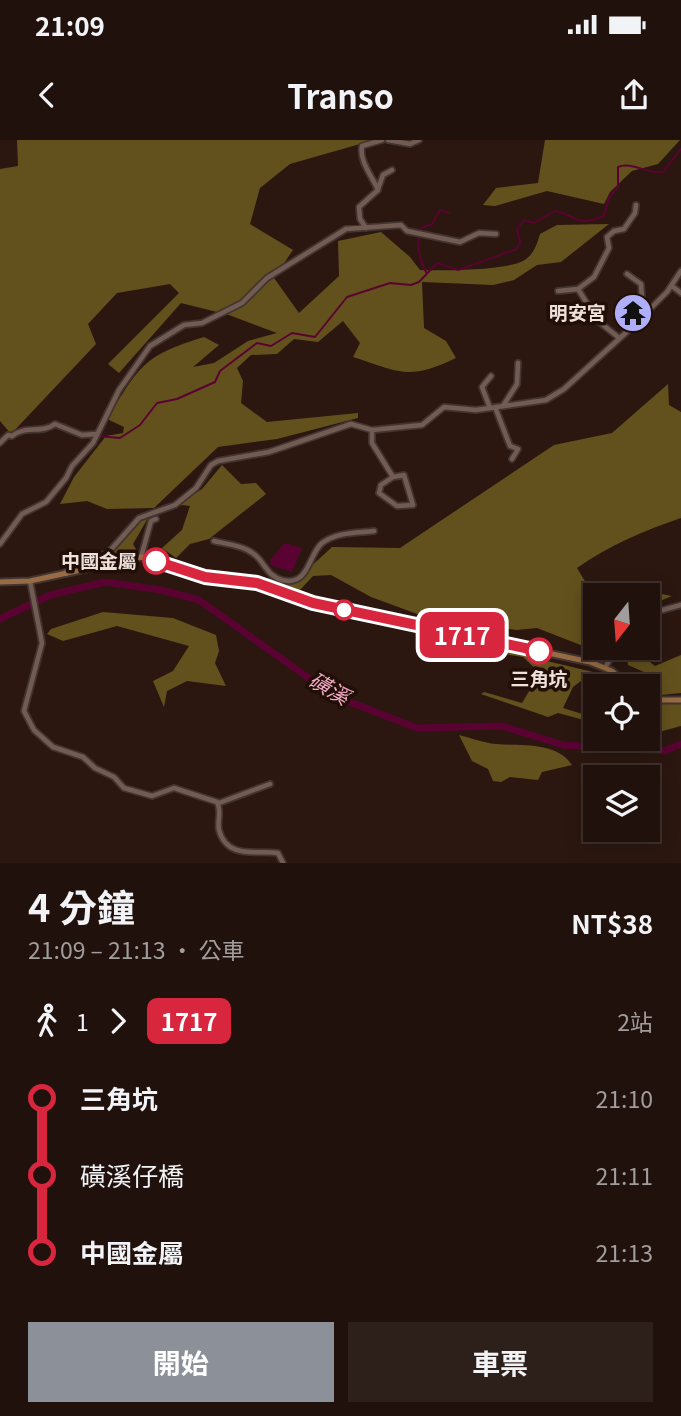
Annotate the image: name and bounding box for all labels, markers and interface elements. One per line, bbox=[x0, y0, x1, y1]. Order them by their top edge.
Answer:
text: 21:09 bbox=[35, 6, 105, 43]
text: Transo bbox=[287, 72, 394, 118]
icon: back bbox=[28, 76, 66, 114]
icon: share bbox=[615, 76, 653, 114]
temple icon: 明安宮 bbox=[612, 292, 654, 334]
place label: 明安宮 bbox=[549, 298, 606, 325]
place label: 中國金屬 bbox=[61, 546, 137, 573]
marker: 中國金屬 bbox=[143, 548, 169, 574]
north arrow bbox=[583, 583, 660, 660]
map controls bbox=[583, 583, 660, 842]
unlabelled marker bbox=[334, 600, 354, 620]
line badge: 1717 bbox=[413, 612, 511, 658]
text: 1717 bbox=[434, 617, 490, 652]
marker: 三角坑 bbox=[526, 638, 552, 664]
water label: 磺溪 bbox=[304, 664, 358, 712]
place label: 三角坑 bbox=[510, 664, 568, 691]
button: locate bbox=[583, 674, 660, 751]
button: layers bbox=[583, 765, 660, 842]
text: 4 分鐘 bbox=[28, 878, 135, 933]
text: NT$38 bbox=[571, 904, 653, 941]
text: 21:09 – 21:13 · 公車 bbox=[28, 932, 245, 966]
icon: walk bbox=[28, 1002, 66, 1040]
icon: forward bbox=[99, 1002, 137, 1040]
text: 1717 bbox=[161, 1003, 217, 1038]
text: 1 bbox=[76, 1004, 89, 1038]
text: 2站 bbox=[617, 1004, 653, 1038]
text: 三角坑 bbox=[80, 1079, 158, 1116]
text: 21:10 bbox=[596, 1081, 653, 1115]
text: 磺溪仔橋 bbox=[80, 1156, 184, 1193]
text: 21:11 bbox=[596, 1158, 653, 1192]
text: 中國金屬 bbox=[80, 1233, 184, 1270]
text: 21:13 bbox=[596, 1235, 653, 1269]
button: 開始 bbox=[28, 1322, 334, 1402]
button: 車票 bbox=[348, 1322, 653, 1402]

